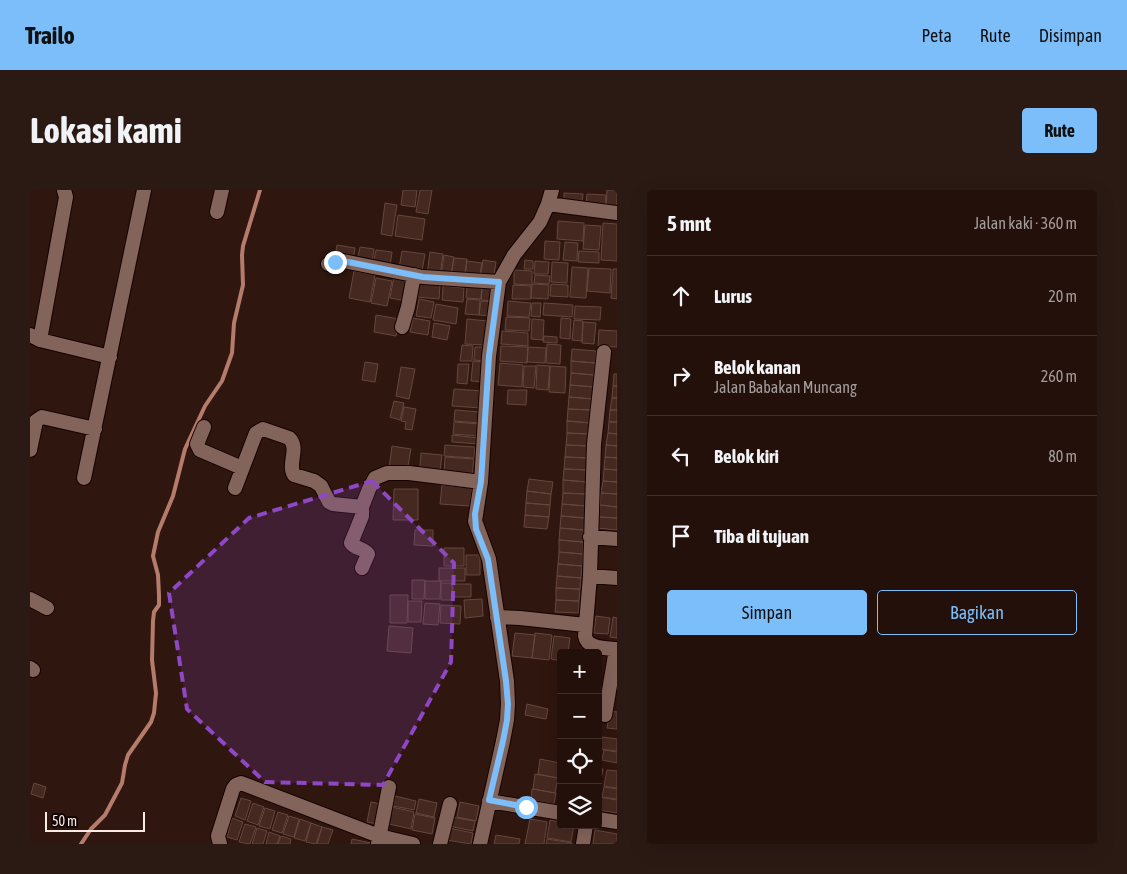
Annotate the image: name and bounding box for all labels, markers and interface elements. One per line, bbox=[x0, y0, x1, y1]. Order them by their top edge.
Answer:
text: Trailo bbox=[25, 22, 75, 49]
text: Peta bbox=[921, 25, 952, 46]
text: Rute bbox=[980, 25, 1011, 46]
text: Disimpan bbox=[1039, 25, 1102, 46]
button: Rute bbox=[1022, 108, 1097, 153]
text: Lokasi kami bbox=[30, 110, 182, 150]
text: 5 mnt bbox=[667, 211, 711, 235]
text: Jalan kaki · 360 m bbox=[974, 214, 1077, 232]
route end bbox=[324, 251, 347, 274]
icon: ahead bbox=[667, 282, 695, 310]
text: Lurus bbox=[714, 285, 752, 307]
text: 20 m bbox=[1048, 287, 1077, 305]
text: Belok kanan bbox=[714, 356, 801, 378]
icon: right bbox=[667, 362, 695, 390]
text: 260 m bbox=[1041, 367, 1077, 385]
text: Jalan Babakan Muncang bbox=[714, 378, 857, 396]
icon: left bbox=[667, 442, 695, 470]
text: Belok kiri bbox=[714, 445, 779, 467]
text: 80 m bbox=[1048, 447, 1077, 465]
icon: arrive bbox=[667, 522, 695, 550]
text: Tiba di tujuan bbox=[714, 525, 809, 547]
button: Simpan bbox=[667, 590, 867, 635]
button: Bagikan bbox=[877, 590, 1077, 635]
map controls bbox=[557, 649, 602, 829]
button: + bbox=[557, 649, 602, 694]
button: − bbox=[557, 694, 602, 739]
button: locate bbox=[557, 739, 602, 784]
button: layers bbox=[557, 784, 602, 829]
route start bbox=[515, 796, 538, 819]
scale bar bbox=[45, 809, 145, 832]
text: 50 m bbox=[52, 813, 77, 829]

